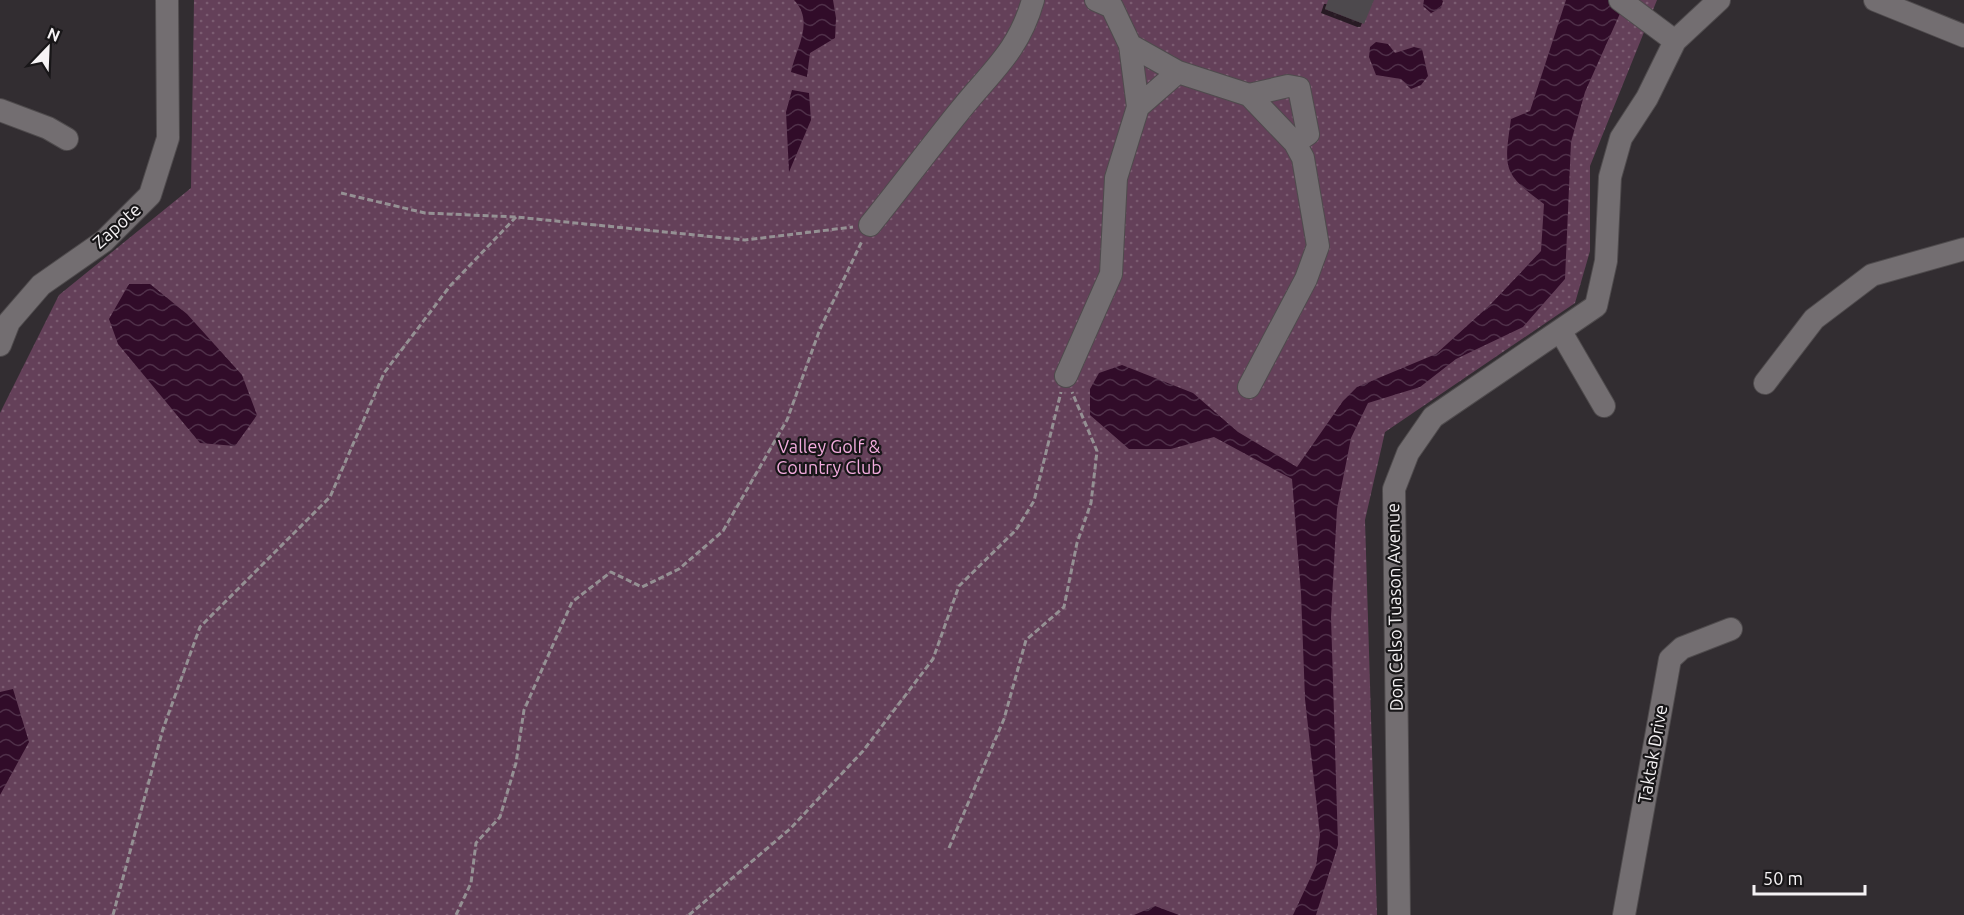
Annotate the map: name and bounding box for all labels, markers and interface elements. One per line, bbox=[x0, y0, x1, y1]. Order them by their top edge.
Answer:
north arrow bbox=[18, 18, 78, 78]
text: N bbox=[45, 24, 63, 45]
street label: Zapote bbox=[88, 199, 144, 252]
park label: Valley Golf & Country Club bbox=[776, 436, 882, 477]
street label: Don Celso Tuason Avenue bbox=[1382, 503, 1406, 711]
street label: Taktak Drive bbox=[1634, 703, 1671, 805]
scale bar bbox=[1754, 858, 1865, 896]
text: 50 m bbox=[1763, 868, 1803, 888]

